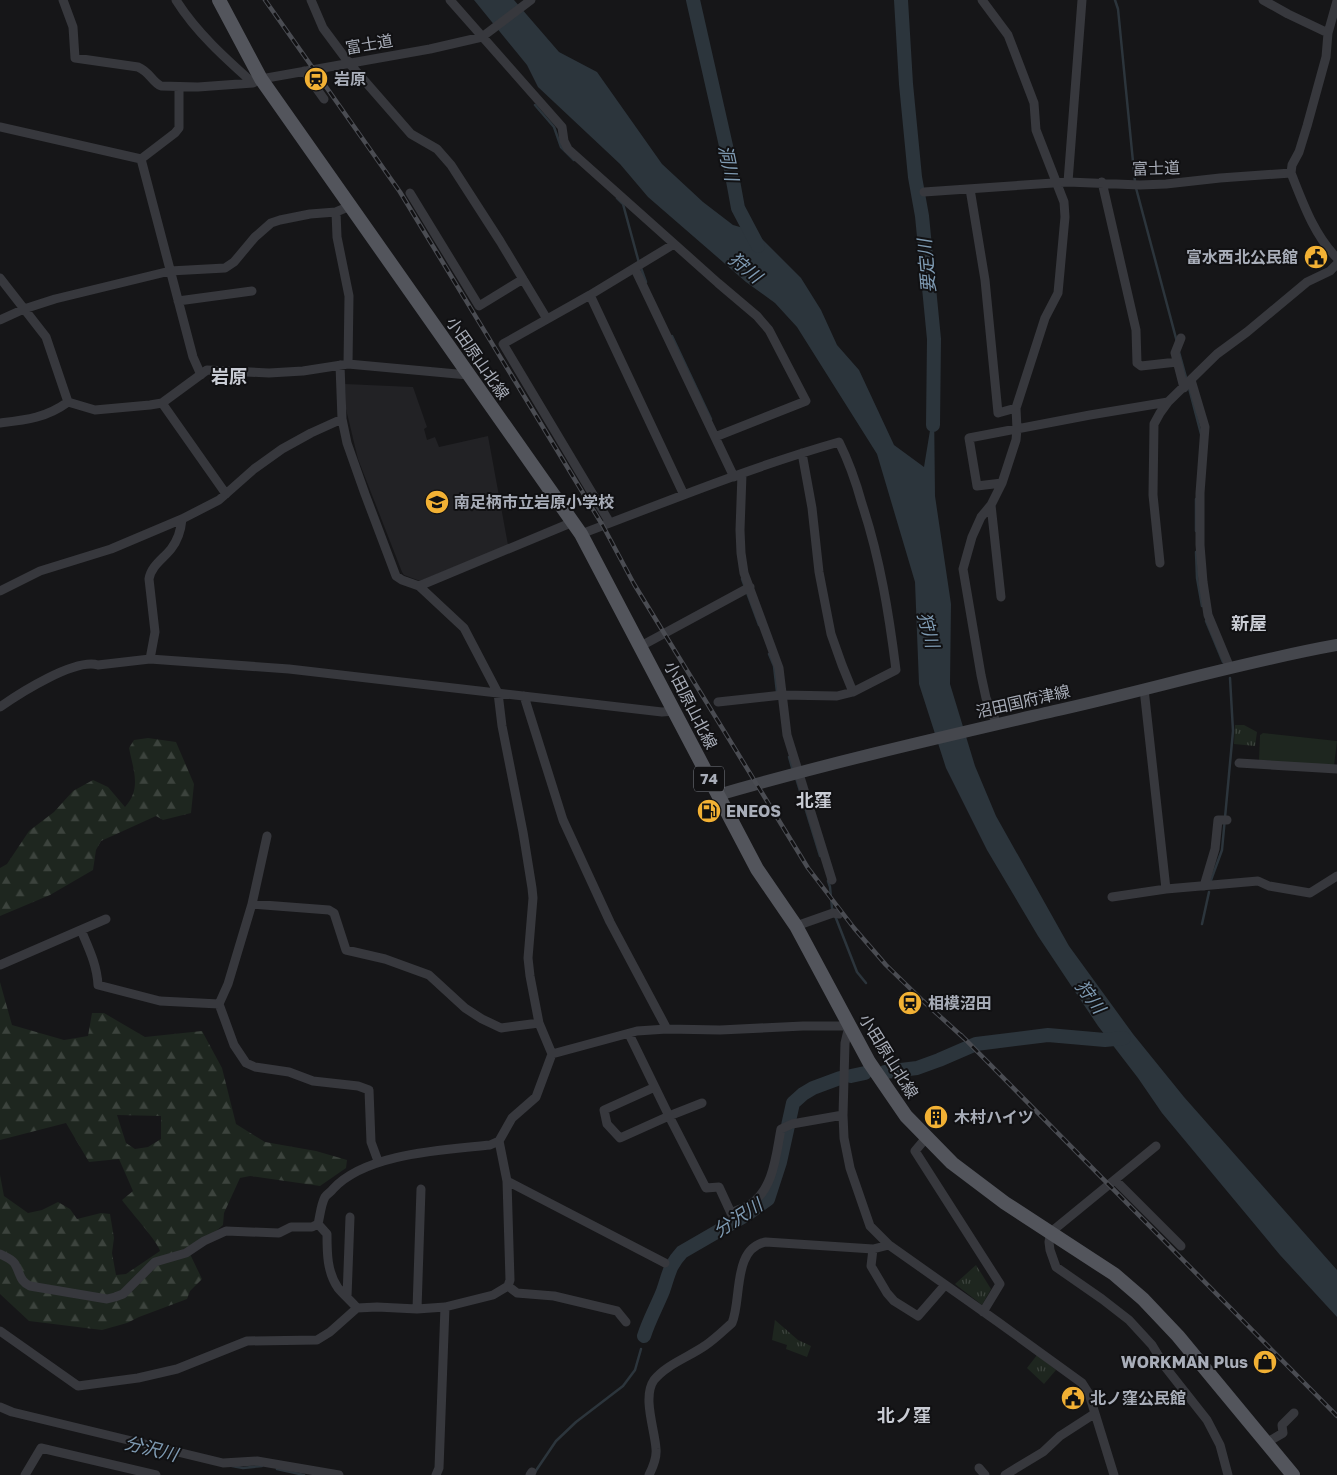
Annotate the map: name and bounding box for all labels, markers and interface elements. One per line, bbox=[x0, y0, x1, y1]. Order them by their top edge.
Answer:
street label: 富士道 bbox=[344, 30, 394, 58]
station icon: 岩原 bbox=[303, 66, 329, 92]
place label: 岩原 bbox=[334, 69, 366, 89]
water label: 洞川 bbox=[714, 143, 744, 185]
street label: 富士道 bbox=[1132, 157, 1180, 179]
water label: 要定川 bbox=[913, 236, 939, 294]
public building icon: 富水西北公民館 bbox=[1303, 244, 1329, 270]
water label: 狩川 bbox=[725, 247, 768, 288]
place label: 富水西北公民館 bbox=[1186, 247, 1298, 267]
street label: 小田原山北線 bbox=[442, 313, 514, 403]
district label: 岩原 bbox=[211, 365, 247, 387]
school or university icon: 南足柄市立岩原小学校 bbox=[424, 489, 450, 515]
place label: 南足柄市立岩原小学校 bbox=[454, 492, 614, 512]
water label: 狩川 bbox=[914, 610, 945, 652]
district label: 新屋 bbox=[1231, 612, 1267, 634]
street label: 小田原山北線 bbox=[660, 658, 722, 752]
street label: 沼田国府津線 bbox=[974, 680, 1072, 722]
road number: 74 bbox=[694, 766, 724, 792]
district label: 北窪 bbox=[796, 789, 832, 811]
fuel station icon: ENEOS bbox=[696, 798, 722, 824]
place label: ENEOS bbox=[726, 801, 781, 821]
water label: 狩川 bbox=[1071, 975, 1111, 1019]
station icon: 相模沼田 bbox=[897, 990, 923, 1016]
place label: 相模沼田 bbox=[928, 993, 992, 1013]
street label: 小田原山北線 bbox=[855, 1010, 923, 1102]
building icon: 木村ハイツ bbox=[923, 1104, 949, 1130]
place label: 木村ハイツ bbox=[954, 1107, 1034, 1127]
water label: 分沢川 bbox=[709, 1192, 768, 1241]
shop icon: WORKMAN Plus bbox=[1252, 1349, 1278, 1375]
place label: WORKMAN Plus bbox=[1121, 1352, 1248, 1372]
public building icon: 北ノ窪公民館 bbox=[1060, 1385, 1086, 1411]
place label: 北ノ窪公民館 bbox=[1090, 1388, 1186, 1408]
district label: 北ノ窪 bbox=[877, 1404, 931, 1426]
water label: 分沢川 bbox=[122, 1431, 182, 1466]

